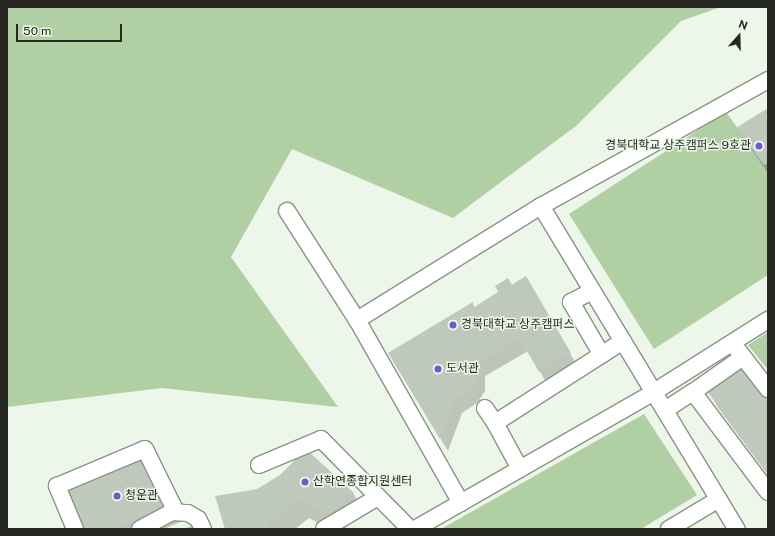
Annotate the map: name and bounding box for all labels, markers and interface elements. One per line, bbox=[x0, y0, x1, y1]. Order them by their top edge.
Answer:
scale bar bbox=[18, 16, 124, 42]
north arrow bbox=[719, 16, 759, 56]
text: N bbox=[737, 18, 749, 32]
text: 50 m bbox=[23, 24, 51, 38]
place label: 경북대학교 상주캠퍼스 9호관 bbox=[605, 139, 751, 153]
marker: 경북대학교 상주캠퍼스 9호관 bbox=[754, 141, 764, 151]
place label: 경북대학교 상주캠퍼스 bbox=[461, 318, 574, 332]
marker: 경북대학교 상주캠퍼스 bbox=[448, 320, 458, 330]
place label: 도서관 bbox=[446, 362, 479, 376]
marker: 도서관 bbox=[433, 364, 443, 374]
place label: 산학연종합지원센터 bbox=[313, 475, 412, 489]
marker: 산학연종합지원센터 bbox=[300, 477, 310, 487]
place label: 청운관 bbox=[125, 489, 158, 503]
marker: 청운관 bbox=[112, 491, 122, 501]

